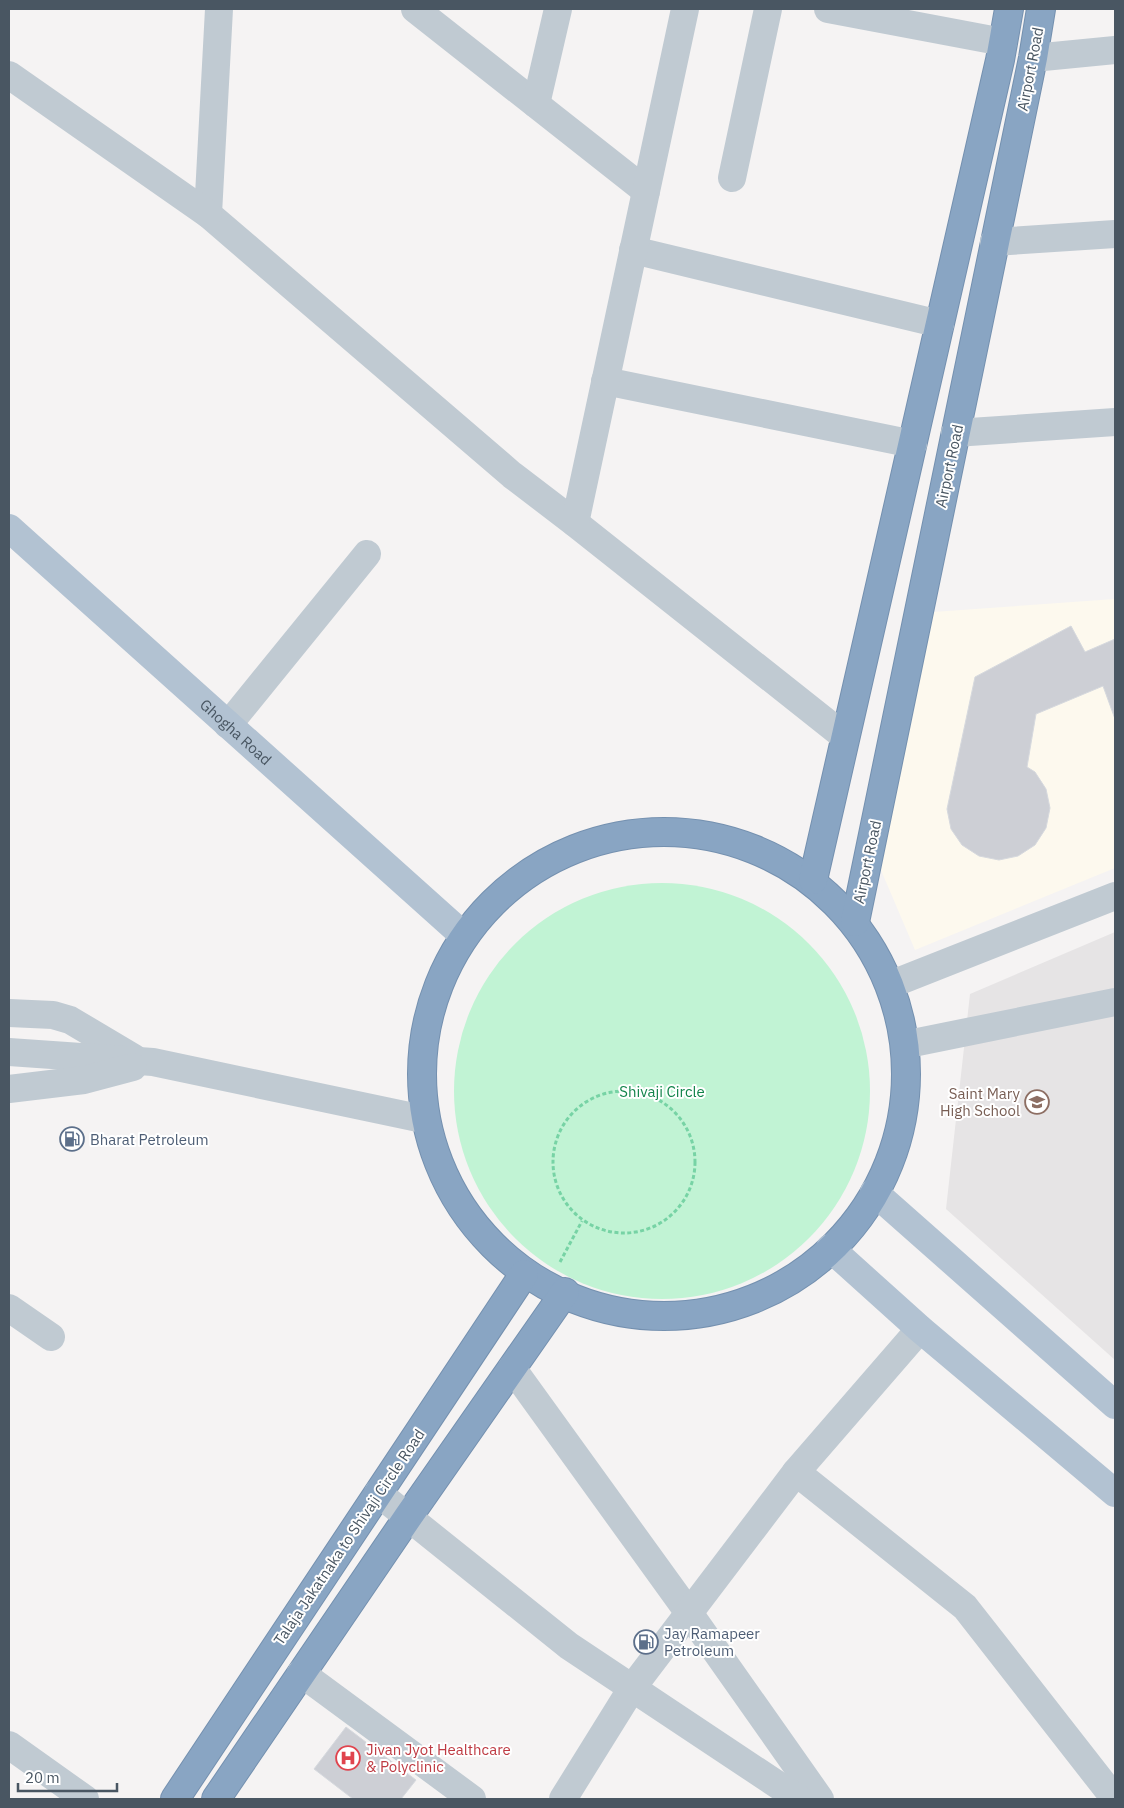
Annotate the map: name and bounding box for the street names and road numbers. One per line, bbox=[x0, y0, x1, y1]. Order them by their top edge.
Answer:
street label: Airport Road bbox=[1013, 26, 1047, 112]
street label: Airport Road bbox=[931, 423, 967, 509]
street label: Ghogha Road bbox=[196, 695, 276, 769]
street label: Airport Road bbox=[849, 819, 885, 905]
street label: Talaja Jakatnaka to Shivaji Circle Road bbox=[269, 1425, 429, 1649]

